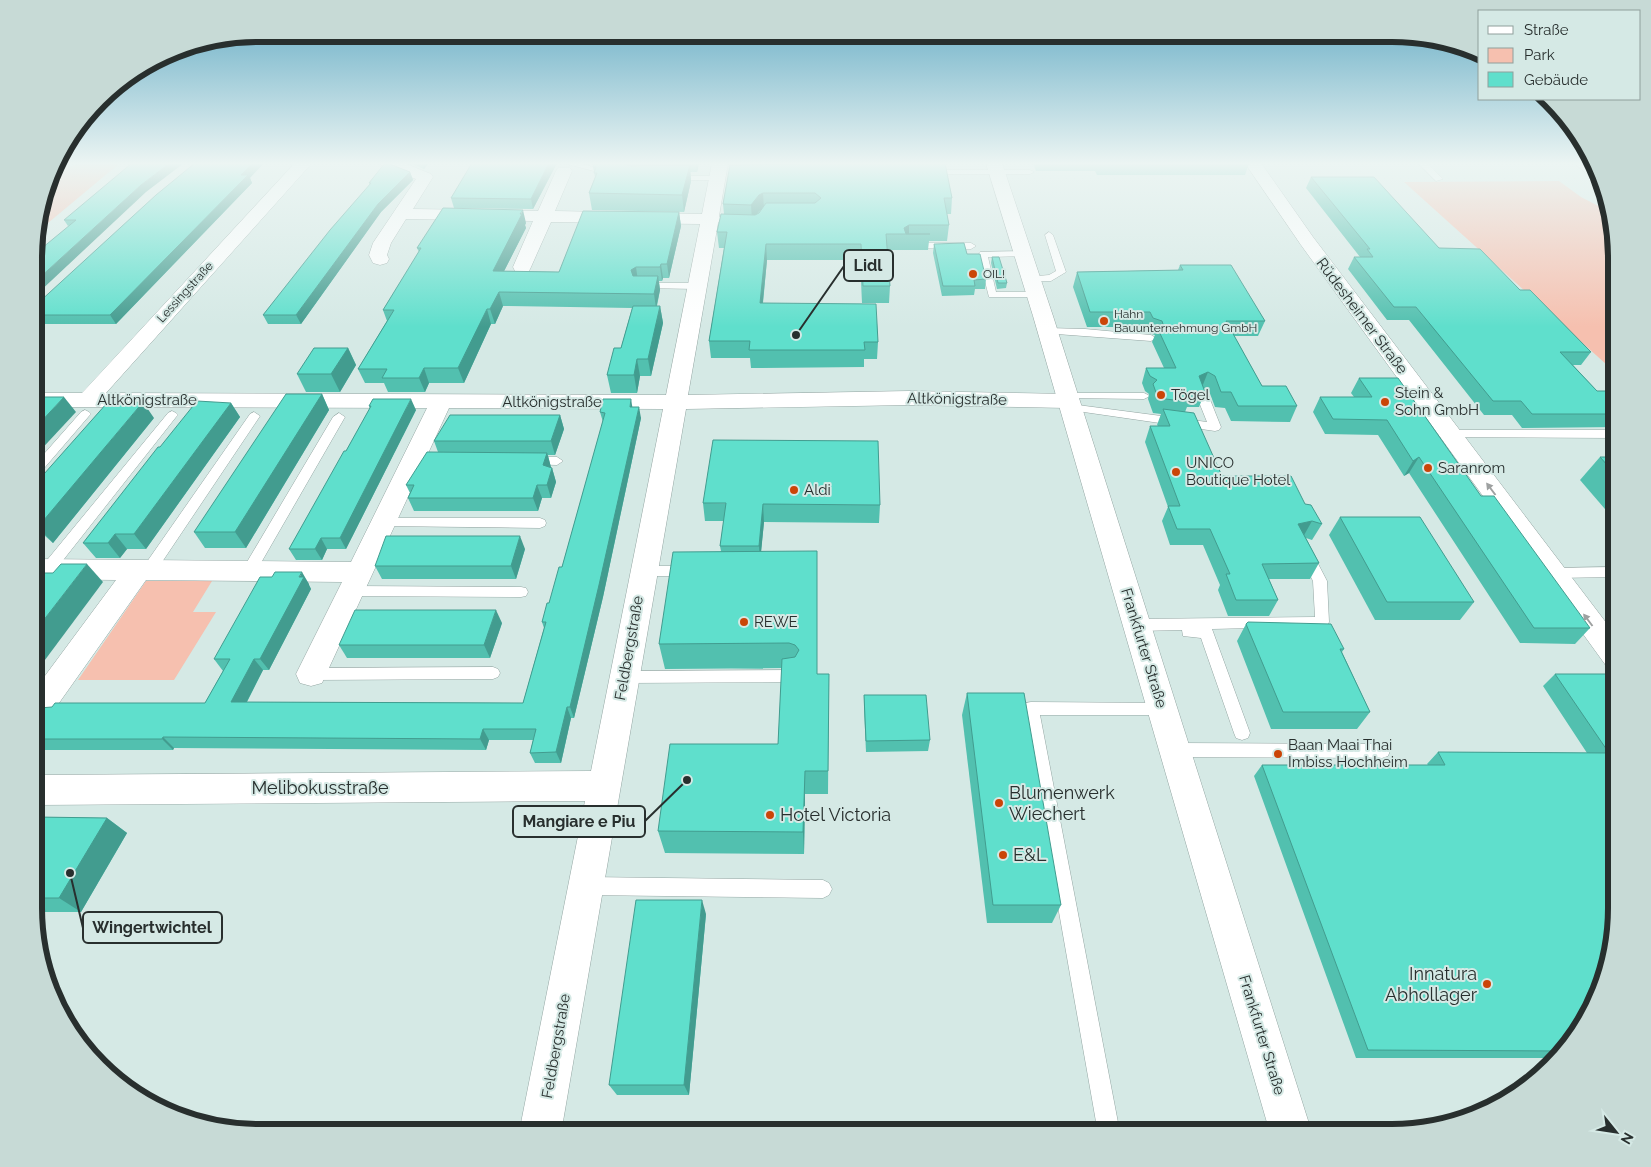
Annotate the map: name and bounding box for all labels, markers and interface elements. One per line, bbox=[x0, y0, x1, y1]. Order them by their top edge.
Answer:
legend bbox=[1478, 10, 1641, 100]
text: Straße bbox=[1524, 21, 1569, 39]
text: Park bbox=[1524, 46, 1555, 64]
text: Gebäude bbox=[1524, 71, 1588, 89]
callout: Lidl bbox=[844, 250, 893, 281]
street label: Rüdesheimer Straße bbox=[1313, 254, 1412, 378]
text: Lidl bbox=[854, 256, 883, 275]
street label: Lessingstraße bbox=[154, 259, 216, 325]
place label: OIL! bbox=[983, 267, 1005, 281]
marker: OIL! bbox=[967, 268, 979, 280]
place label: Hahn Bauunternehmung GmbH bbox=[1114, 307, 1257, 335]
marker: Hahn Bauunternehmung GmbH bbox=[1098, 315, 1110, 327]
place label: Stein & Sohn GmbH bbox=[1395, 384, 1479, 419]
place label: Tögel bbox=[1171, 386, 1210, 404]
street label: Altkönigstraße bbox=[907, 389, 1007, 409]
marker: Tögel bbox=[1155, 389, 1167, 401]
street label: Altkönigstraße bbox=[97, 391, 197, 409]
street label: Altkönigstraße bbox=[502, 393, 602, 411]
marker: Stein & Sohn GmbH bbox=[1379, 396, 1391, 408]
place label: UNICO Boutique Hotel bbox=[1186, 454, 1291, 489]
place label: Saranrom bbox=[1438, 459, 1505, 477]
marker: Saranrom bbox=[1422, 462, 1434, 474]
marker: UNICO Boutique Hotel bbox=[1170, 466, 1182, 478]
place label: Aldi bbox=[804, 481, 831, 499]
one-way arrow bbox=[1486, 482, 1496, 496]
marker: Aldi bbox=[788, 484, 800, 496]
street label: Frankfurter Straße bbox=[1117, 586, 1171, 710]
street label: Feldbergstraße bbox=[611, 594, 647, 702]
place label: REWE bbox=[754, 613, 798, 631]
one-way arrow bbox=[1583, 613, 1593, 627]
marker: REWE bbox=[738, 616, 750, 628]
place label: Baan Maai Thai Imbiss Hochheim bbox=[1288, 736, 1408, 771]
marker: Baan Maai Thai Imbiss Hochheim bbox=[1272, 748, 1284, 760]
street label: Melibokusstraße bbox=[251, 777, 389, 798]
place label: Blumenwerk Wiechert bbox=[1009, 782, 1115, 824]
marker: Blumenwerk Wiechert bbox=[993, 797, 1005, 809]
place label: Hotel Victoria bbox=[780, 804, 891, 825]
callout: Mangiare e Piu bbox=[513, 806, 645, 837]
marker: Hotel Victoria bbox=[764, 809, 776, 821]
text: Mangiare e Piu bbox=[523, 812, 636, 831]
place label: E&L bbox=[1013, 844, 1047, 865]
marker: E&L bbox=[997, 849, 1009, 861]
callout: Wingertwichtel bbox=[83, 912, 222, 943]
text: Wingertwichtel bbox=[92, 918, 213, 937]
place label: Innatura Abhollager bbox=[1385, 963, 1478, 1005]
street label: Frankfurter Straße bbox=[1235, 973, 1289, 1097]
marker: Innatura Abhollager bbox=[1481, 978, 1493, 990]
street label: Feldbergstraße bbox=[538, 992, 574, 1100]
north arrow bbox=[1591, 1107, 1641, 1157]
text: N bbox=[1618, 1130, 1637, 1147]

